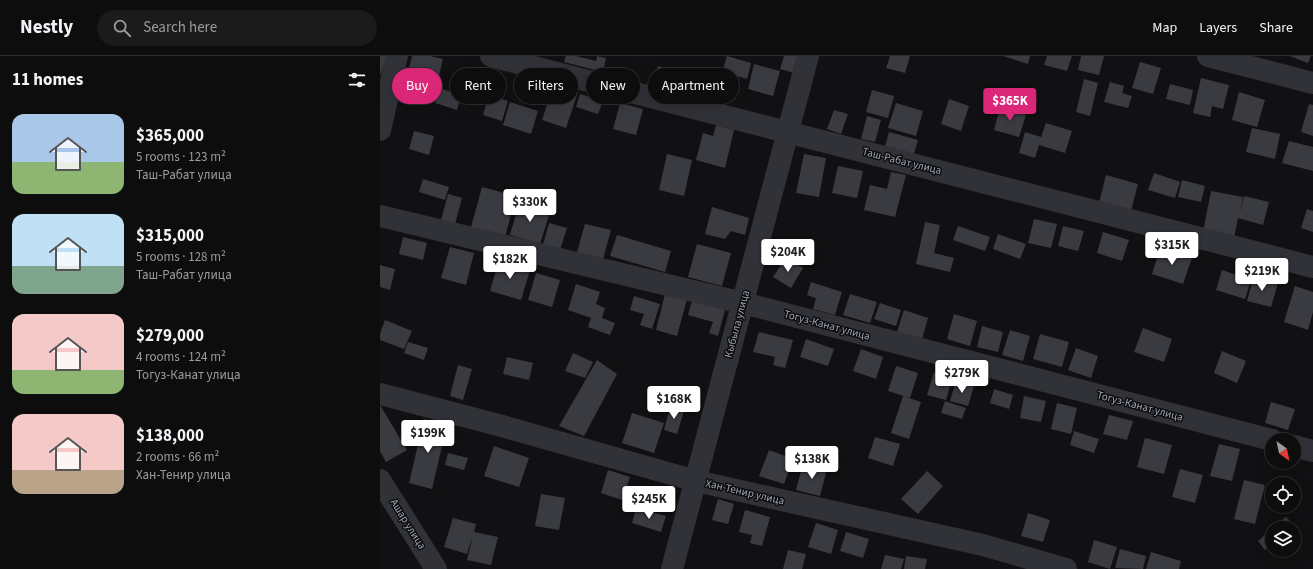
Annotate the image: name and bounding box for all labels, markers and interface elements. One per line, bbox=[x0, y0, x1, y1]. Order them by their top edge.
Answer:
search box bbox=[97, 10, 377, 46]
text: Nestly bbox=[20, 14, 73, 41]
icon: search bbox=[111, 17, 133, 39]
text: Search here bbox=[143, 17, 217, 38]
text: Map bbox=[1152, 18, 1177, 38]
text: Layers bbox=[1199, 18, 1237, 38]
text: Share bbox=[1259, 18, 1293, 38]
text: 11 homes bbox=[12, 68, 83, 92]
chip: Buy bbox=[392, 68, 442, 104]
chip: Rent bbox=[450, 68, 506, 104]
chip: Filters bbox=[514, 68, 578, 104]
chip: New bbox=[586, 68, 640, 104]
chip: Apartment bbox=[648, 68, 739, 104]
icon: filters bbox=[346, 69, 368, 91]
pin: $365K bbox=[982, 88, 1038, 122]
text: $365K bbox=[992, 92, 1028, 110]
text: $365,000 bbox=[136, 124, 204, 148]
icon: home bbox=[44, 130, 92, 178]
street label: Таш-Рабат улица bbox=[861, 144, 943, 178]
text: 5 rooms · 123 m² bbox=[136, 148, 226, 166]
text: Таш-Рабат улица bbox=[136, 166, 232, 184]
pin: $330K bbox=[502, 189, 558, 223]
text: $330K bbox=[512, 193, 548, 211]
text: $315,000 bbox=[136, 224, 204, 248]
icon: home bbox=[44, 230, 92, 278]
pin: $315K bbox=[1144, 232, 1200, 266]
text: $315K bbox=[1154, 236, 1190, 254]
pin: $204K bbox=[760, 239, 816, 273]
text: $204K bbox=[770, 243, 806, 261]
pin: $182K bbox=[482, 246, 538, 280]
text: 5 rooms · 128 m² bbox=[136, 248, 226, 266]
text: $182K bbox=[492, 250, 528, 268]
pin: $219K bbox=[1234, 258, 1290, 292]
text: $219K bbox=[1244, 262, 1280, 280]
text: Таш-Рабат улица bbox=[136, 266, 232, 284]
street label: Кыбыла улица bbox=[721, 288, 753, 360]
street label: Тогуз-Канат улица bbox=[782, 306, 872, 344]
text: $279,000 bbox=[136, 324, 204, 348]
icon: home bbox=[44, 330, 92, 378]
text: 4 rooms · 124 m² bbox=[136, 348, 226, 366]
pin: $279K bbox=[934, 360, 990, 394]
text: $279K bbox=[944, 364, 980, 382]
text: Тогуз-Канат улица bbox=[136, 366, 241, 384]
pin: $168K bbox=[646, 386, 702, 420]
street label: Тогуз-Канат улица bbox=[1095, 387, 1185, 425]
text: $168K bbox=[656, 390, 692, 408]
pin: $199K bbox=[400, 420, 456, 454]
text: $138,000 bbox=[136, 424, 204, 448]
text: $199K bbox=[410, 424, 446, 442]
icon: home bbox=[44, 430, 92, 478]
north arrow bbox=[1265, 433, 1301, 469]
map controls bbox=[1265, 433, 1301, 557]
pin: $138K bbox=[784, 446, 840, 480]
text: 2 rooms · 66 m² bbox=[136, 448, 219, 466]
text: $138K bbox=[794, 450, 830, 468]
text: Хан-Тенир улица bbox=[136, 466, 231, 484]
street label: Хан-Тенир улица bbox=[704, 476, 786, 508]
button: locate bbox=[1265, 477, 1301, 513]
pin: $245K bbox=[621, 486, 677, 520]
text: $245K bbox=[631, 490, 667, 508]
street label: Ашар улица bbox=[387, 496, 429, 552]
button: layers bbox=[1265, 521, 1301, 557]

